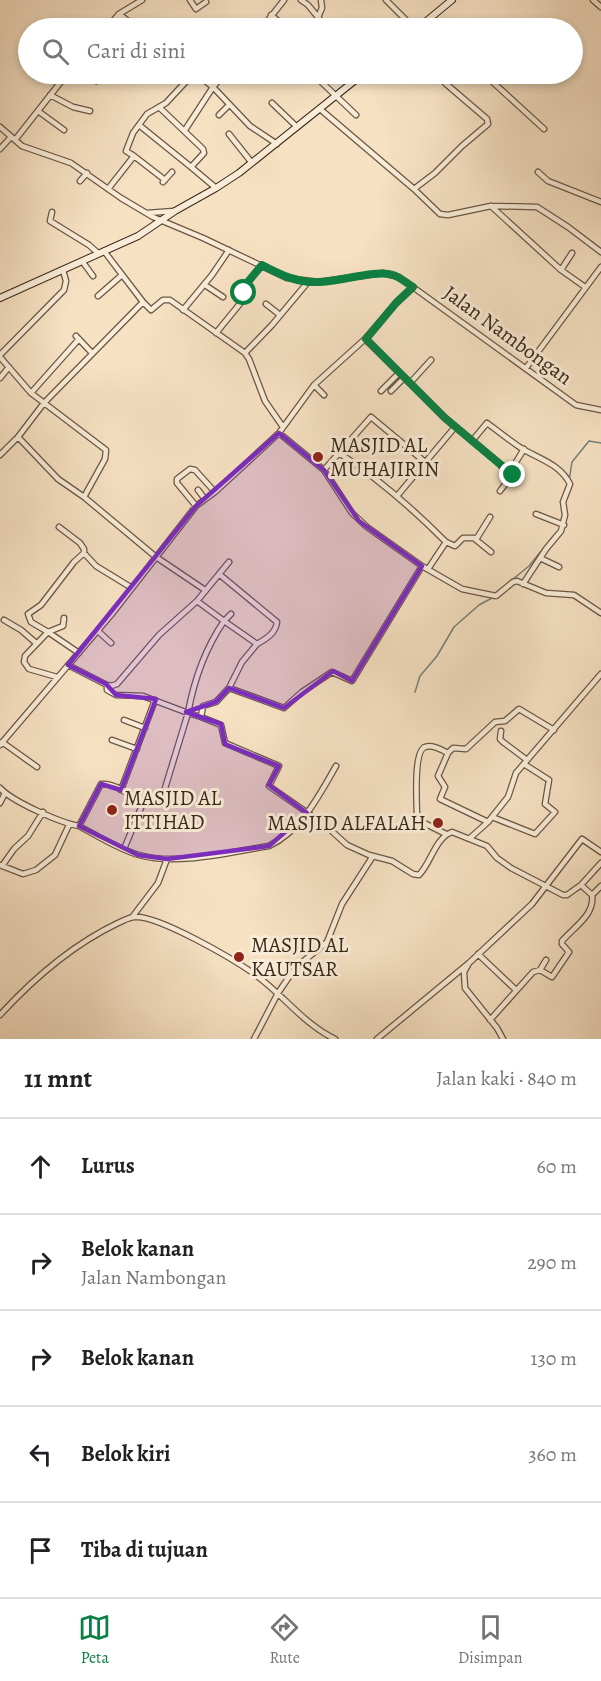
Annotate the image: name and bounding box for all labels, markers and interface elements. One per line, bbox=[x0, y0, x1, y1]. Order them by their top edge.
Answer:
search box bbox=[18, 18, 583, 84]
icon: search bbox=[39, 35, 72, 68]
text: Cari di sini bbox=[87, 36, 186, 66]
route start bbox=[230, 279, 256, 305]
street label: Jalan Nambongan bbox=[438, 279, 578, 391]
place label: MASJID AL MUHAJIRIN bbox=[330, 431, 439, 483]
marker: MASJID AL MUHAJIRIN bbox=[311, 450, 325, 464]
route end bbox=[499, 461, 525, 487]
place label: MASJID AL ITTIHAD bbox=[124, 784, 222, 836]
marker: MASJID AL ITTIHAD bbox=[105, 803, 119, 817]
place label: MASJID ALFALAH bbox=[267, 809, 426, 837]
marker: MASJID ALFALAH bbox=[431, 816, 445, 830]
place label: MASJID AL KAUTSAR bbox=[251, 931, 349, 983]
marker: MASJID AL KAUTSAR bbox=[232, 950, 246, 964]
text: 11 mnt bbox=[24, 1061, 92, 1096]
text: Jalan kaki · 840 m bbox=[436, 1065, 577, 1092]
icon: ahead bbox=[24, 1150, 57, 1183]
text: Lurus bbox=[81, 1151, 135, 1181]
text: 60 m bbox=[537, 1153, 577, 1180]
text: Belok kanan bbox=[81, 1234, 194, 1264]
icon: right bbox=[24, 1246, 57, 1279]
text: 290 m bbox=[527, 1249, 577, 1276]
text: Jalan Nambongan bbox=[81, 1264, 226, 1291]
icon: right bbox=[24, 1342, 57, 1375]
text: Belok kanan bbox=[81, 1343, 194, 1373]
text: 130 m bbox=[531, 1345, 577, 1372]
icon: left bbox=[24, 1438, 57, 1471]
text: Belok kiri bbox=[81, 1439, 170, 1469]
text: 360 m bbox=[528, 1441, 577, 1468]
icon: arrive bbox=[24, 1534, 57, 1567]
text: Tiba di tujuan bbox=[81, 1535, 208, 1565]
tab: Peta bbox=[78, 1611, 111, 1669]
tab: Rute bbox=[268, 1611, 301, 1669]
tab: Disimpan bbox=[458, 1611, 523, 1669]

